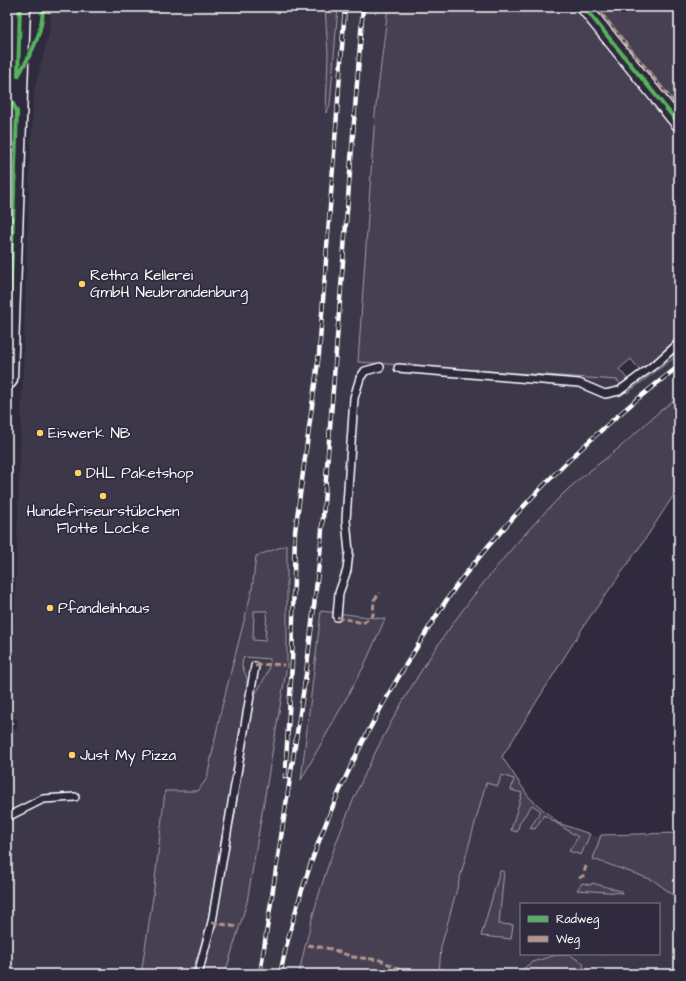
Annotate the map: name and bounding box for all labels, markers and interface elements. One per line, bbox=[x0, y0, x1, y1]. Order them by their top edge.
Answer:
place label: Rethra Kellerei GmbH Neubrandenburg bbox=[90, 265, 248, 304]
marker: Rethra Kellerei GmbH Neubrandenburg bbox=[77, 279, 87, 289]
place label: Eiswerk NB bbox=[48, 423, 131, 444]
marker: Eiswerk NB bbox=[35, 428, 45, 438]
place label: DHL Paketshop bbox=[86, 463, 194, 484]
marker: DHL Paketshop bbox=[73, 468, 83, 478]
marker: Hundefriseurstübchen Flotte Locke bbox=[98, 491, 108, 501]
place label: Hundefriseurstübchen Flotte Locke bbox=[26, 501, 180, 539]
place label: Pfandleihhaus bbox=[58, 598, 150, 619]
marker: Pfandleihhaus bbox=[45, 603, 55, 613]
place label: Just My Pizza bbox=[80, 745, 176, 767]
marker: Just My Pizza bbox=[67, 750, 77, 760]
legend bbox=[520, 903, 660, 955]
text: Radweg bbox=[556, 911, 599, 929]
text: Weg bbox=[556, 931, 580, 949]

